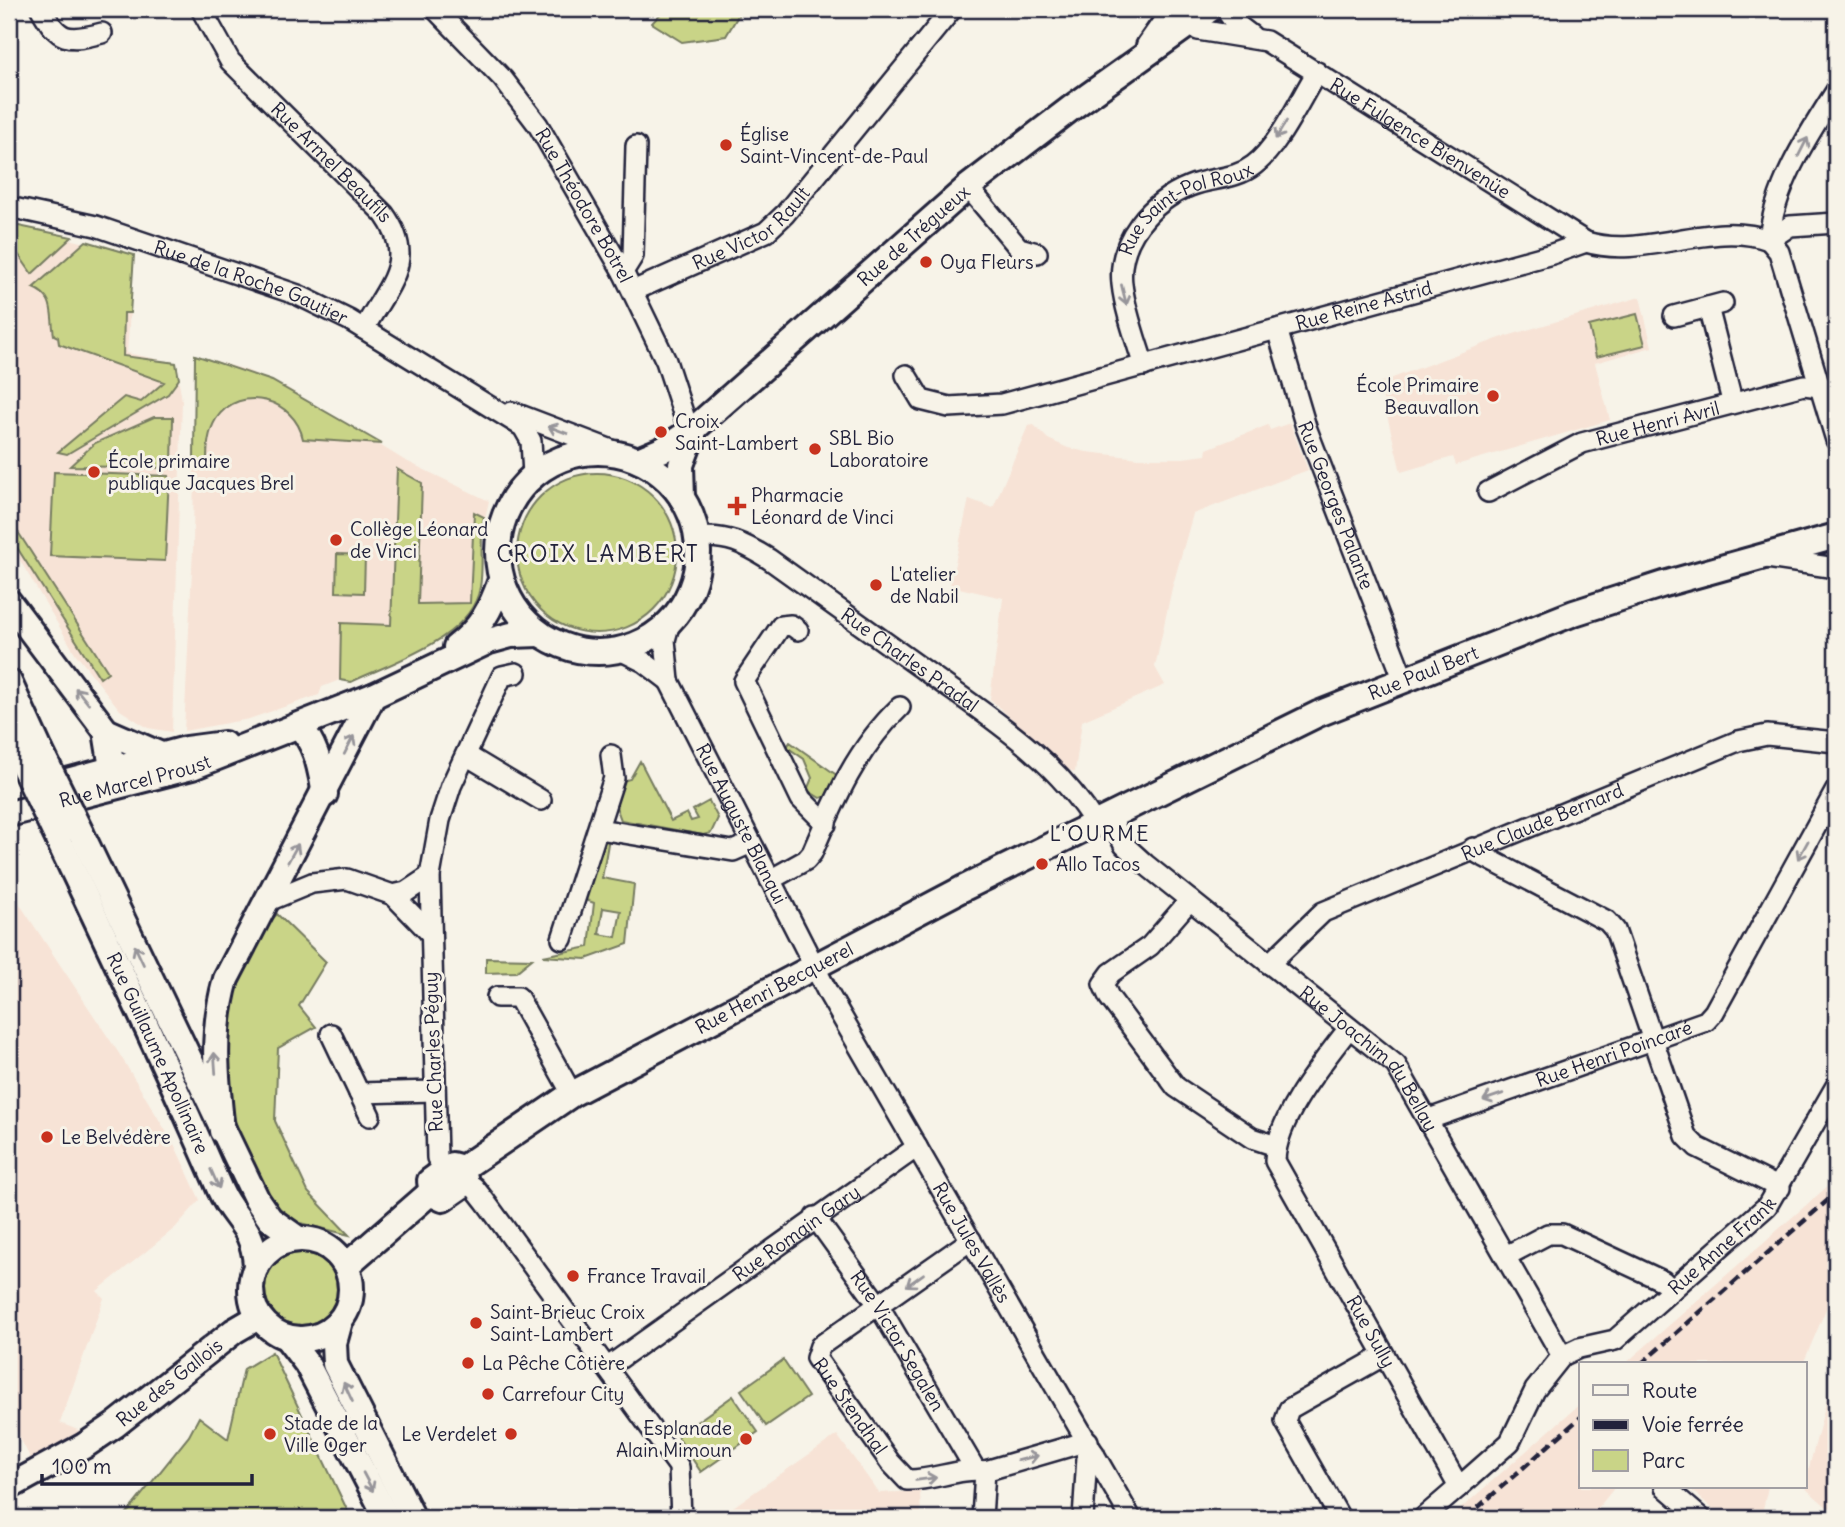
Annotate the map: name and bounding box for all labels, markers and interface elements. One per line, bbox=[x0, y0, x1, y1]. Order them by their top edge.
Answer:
street label: Rue Fulgence Bienvenüe bbox=[1326, 72, 1515, 204]
street label: Rue Armel Beaufils bbox=[266, 97, 398, 227]
one-way arrow bbox=[1273, 120, 1287, 140]
place label: Église Saint-Vincent-de-Paul bbox=[740, 122, 928, 168]
street label: Rue Théodore Botrel bbox=[530, 124, 638, 286]
marker: Église Saint-Vincent-de-Paul bbox=[718, 137, 734, 153]
one-way arrow bbox=[1796, 137, 1810, 158]
street label: Rue Saint-Pol Roux bbox=[1113, 157, 1258, 258]
street label: Rue de Trégueux bbox=[852, 179, 975, 291]
street label: Rue Victor Rault bbox=[689, 182, 815, 275]
street label: Rue de la Roche Gautier bbox=[151, 235, 352, 330]
place label: Oya Fleurs bbox=[940, 250, 1034, 274]
marker: Oya Fleurs bbox=[918, 254, 934, 270]
street label: Rue Reine Astrid bbox=[1293, 275, 1435, 335]
one-way arrow bbox=[1118, 283, 1131, 306]
place label: École Primaire Beauvallon bbox=[1356, 373, 1479, 419]
marker: École Primaire Beauvallon bbox=[1485, 388, 1501, 404]
street label: Rue Henri Avril bbox=[1593, 396, 1722, 451]
place label: Croix Saint-Lambert bbox=[675, 409, 798, 455]
street label: Rue Georges Palante bbox=[1293, 418, 1380, 593]
one-way arrow bbox=[548, 423, 569, 435]
marker: Croix Saint-Lambert bbox=[653, 424, 669, 440]
place label: SBL Bio Laboratoire bbox=[829, 426, 928, 472]
marker: SBL Bio Laboratoire bbox=[807, 441, 823, 457]
place label: École primaire publique Jacques Brel bbox=[108, 449, 294, 495]
marker: École primaire publique Jacques Brel bbox=[86, 464, 102, 480]
place label: Pharmacie Léonard de Vinci bbox=[751, 483, 894, 529]
marker: Pharmacie Léonard de Vinci bbox=[729, 498, 745, 514]
place label: Collège Léonard de Vinci bbox=[350, 517, 488, 563]
marker: Collège Léonard de Vinci bbox=[328, 532, 344, 548]
district label: CROIX LAMBERT bbox=[496, 539, 700, 568]
place label: L'atelier de Nabil bbox=[890, 562, 959, 608]
marker: L'atelier de Nabil bbox=[868, 577, 884, 593]
street label: Rue Charles Pradal bbox=[836, 602, 983, 717]
street label: Rue Paul Bert bbox=[1365, 640, 1482, 705]
one-way arrow bbox=[74, 688, 90, 706]
one-way arrow bbox=[342, 735, 356, 756]
street label: Rue Auguste Blanqui bbox=[691, 739, 793, 908]
street label: Rue Marcel Proust bbox=[56, 749, 214, 813]
street label: Rue Claude Bernard bbox=[1457, 778, 1627, 866]
district label: L'OURME bbox=[1050, 820, 1150, 847]
one-way arrow bbox=[1796, 839, 1810, 860]
one-way arrow bbox=[286, 844, 300, 864]
place label: Allo Tacos bbox=[1056, 852, 1140, 876]
marker: Allo Tacos bbox=[1034, 856, 1050, 872]
street label: Rue Henri Becquerel bbox=[691, 937, 857, 1039]
one-way arrow bbox=[132, 945, 145, 966]
street label: Rue Guillaume Apollinaire bbox=[102, 949, 215, 1157]
street label: Rue Charles Péguy bbox=[418, 971, 448, 1133]
street label: Rue Joachim du Bellay bbox=[1295, 981, 1443, 1136]
street label: Rue Henri Poincaré bbox=[1532, 1015, 1695, 1092]
one-way arrow bbox=[209, 1052, 222, 1075]
one-way arrow bbox=[1483, 1092, 1505, 1104]
place label: Le Belvédère bbox=[61, 1125, 171, 1149]
marker: Le Belvédère bbox=[39, 1129, 55, 1145]
one-way arrow bbox=[210, 1168, 223, 1190]
street label: Rue Jules Vallès bbox=[928, 1178, 1016, 1307]
street label: Rue Romain Gary bbox=[728, 1179, 865, 1287]
street label: Rue Anne Frank bbox=[1663, 1193, 1781, 1300]
place label: France Travail bbox=[587, 1264, 706, 1288]
street label: Rue Victor Segalen bbox=[845, 1266, 950, 1415]
marker: France Travail bbox=[565, 1268, 581, 1284]
one-way arrow bbox=[907, 1272, 925, 1287]
street label: Rue Sully bbox=[1341, 1291, 1401, 1372]
place label: Saint-Brieuc Croix Saint-Lambert bbox=[490, 1300, 645, 1346]
marker: Saint-Brieuc Croix Saint-Lambert bbox=[468, 1315, 484, 1331]
street label: Rue des Gallois bbox=[111, 1333, 227, 1432]
place label: La Pêche Côtière bbox=[482, 1351, 625, 1375]
street label: Rue Stendhal bbox=[808, 1353, 893, 1459]
marker: La Pêche Côtière bbox=[460, 1355, 476, 1371]
legend bbox=[1579, 1362, 1806, 1488]
text: Route bbox=[1642, 1377, 1697, 1404]
one-way arrow bbox=[341, 1382, 355, 1403]
place label: Carrefour City bbox=[502, 1382, 624, 1406]
marker: Carrefour City bbox=[480, 1386, 496, 1402]
place label: Stade de la Ville Oger bbox=[284, 1411, 378, 1457]
text: Voie ferrée bbox=[1642, 1411, 1744, 1438]
place label: Esplanade Alain Mimoun bbox=[616, 1416, 732, 1462]
place label: Le Verdelet bbox=[401, 1422, 497, 1446]
marker: Stade de la Ville Oger bbox=[262, 1426, 278, 1442]
marker: Le Verdelet bbox=[503, 1426, 519, 1442]
marker: Esplanade Alain Mimoun bbox=[738, 1431, 754, 1447]
scale bar bbox=[42, 1443, 252, 1487]
text: Parc bbox=[1642, 1447, 1685, 1474]
one-way arrow bbox=[1016, 1451, 1039, 1464]
text: 100 m bbox=[52, 1453, 111, 1480]
one-way arrow bbox=[361, 1471, 375, 1492]
one-way arrow bbox=[914, 1472, 937, 1485]

